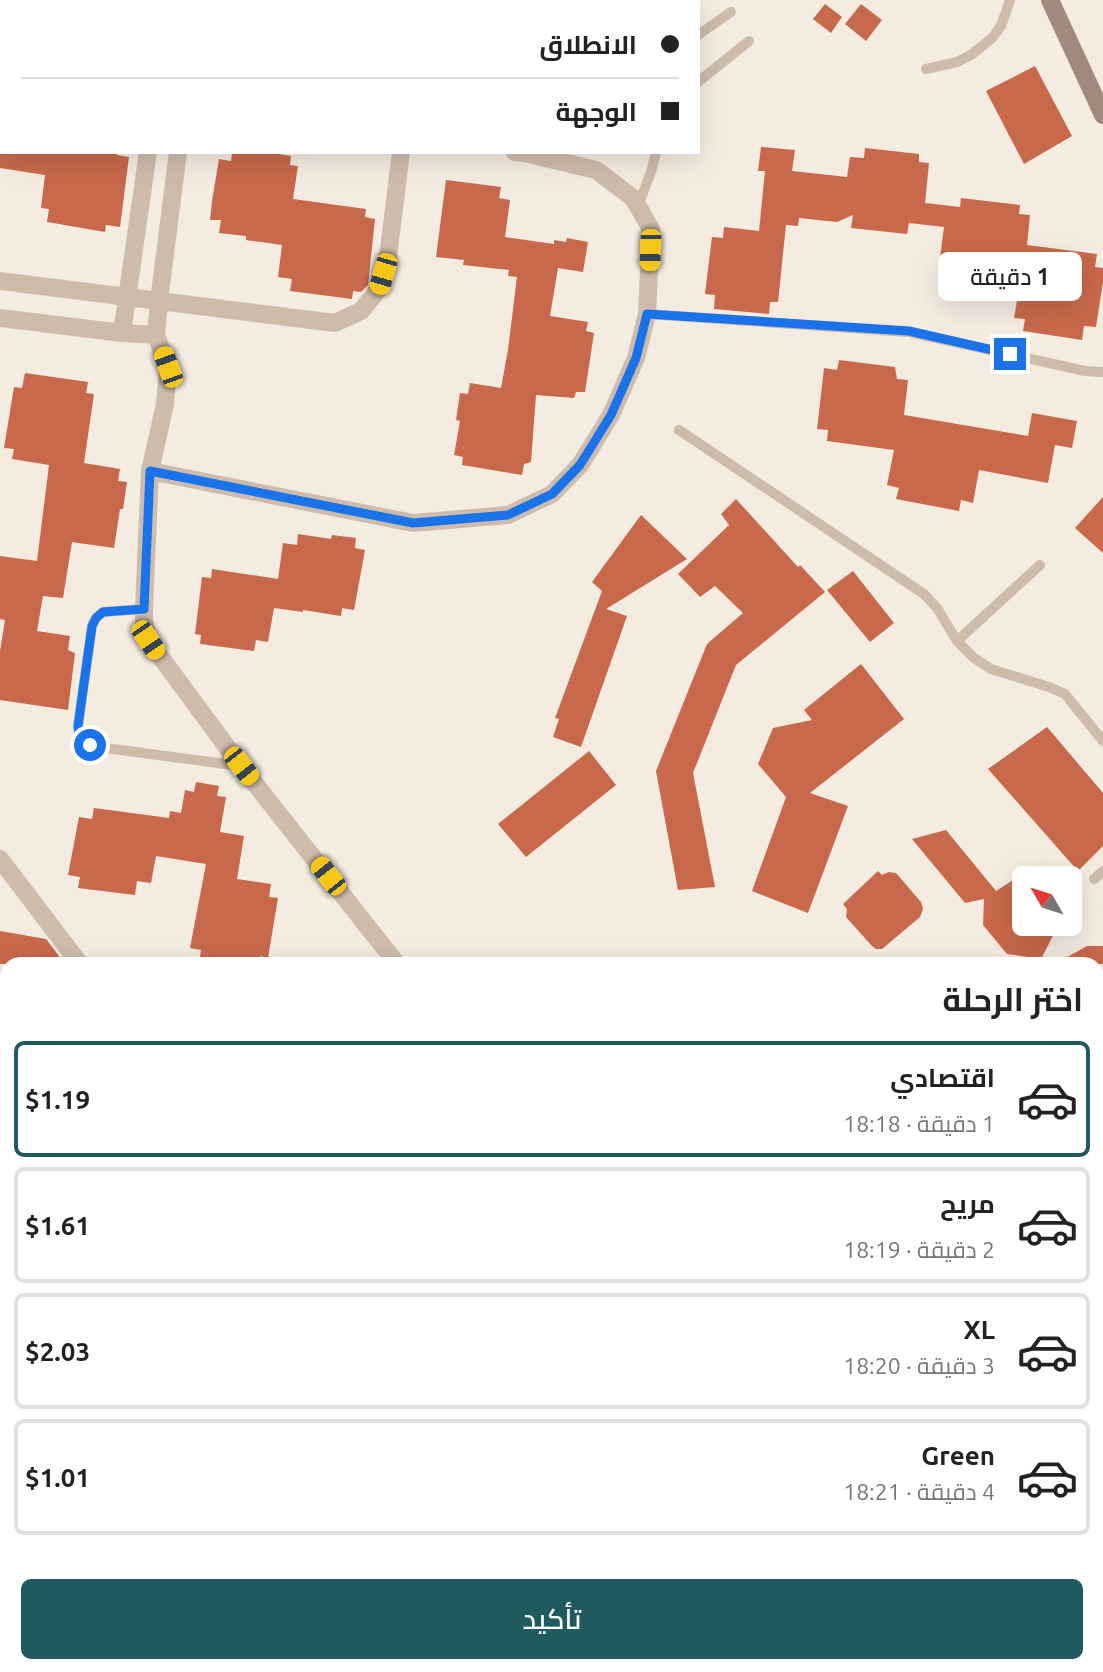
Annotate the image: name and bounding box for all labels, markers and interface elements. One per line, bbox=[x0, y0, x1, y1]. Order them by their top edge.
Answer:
text: الانطلاق bbox=[539, 30, 637, 59]
text: الوجهة bbox=[556, 97, 637, 126]
car bbox=[639, 229, 662, 271]
car bbox=[368, 251, 399, 297]
callout: 1 دقيقة bbox=[938, 252, 1082, 302]
text: 1 دقيقة bbox=[970, 264, 1050, 289]
route end bbox=[994, 338, 1026, 370]
car bbox=[151, 344, 186, 390]
car bbox=[128, 617, 169, 663]
route start bbox=[74, 729, 106, 761]
car bbox=[220, 743, 263, 789]
car bbox=[307, 853, 350, 899]
north arrow bbox=[1012, 866, 1082, 936]
map controls bbox=[1012, 866, 1082, 936]
text: اختر الرحلة bbox=[942, 981, 1083, 1017]
text: اقتصادي bbox=[890, 1063, 995, 1092]
icon: car bbox=[1016, 1068, 1079, 1131]
text: $1.19 bbox=[25, 1085, 90, 1114]
text: 1 دقيقة · 18:18 bbox=[843, 1111, 995, 1136]
text: مريح bbox=[940, 1189, 995, 1218]
icon: car bbox=[1016, 1194, 1079, 1257]
text: $1.61 bbox=[25, 1211, 90, 1240]
text: 2 دقيقة · 18:19 bbox=[843, 1237, 995, 1262]
text: XL bbox=[964, 1315, 995, 1344]
icon: car bbox=[1016, 1320, 1079, 1383]
text: $2.03 bbox=[25, 1337, 90, 1366]
text: 3 دقيقة · 18:20 bbox=[843, 1353, 995, 1378]
text: Green bbox=[921, 1441, 995, 1470]
icon: car bbox=[1016, 1446, 1079, 1509]
text: $1.01 bbox=[25, 1463, 90, 1492]
text: 4 دقيقة · 18:21 bbox=[843, 1479, 995, 1504]
button: تأكيد bbox=[21, 1579, 1083, 1659]

